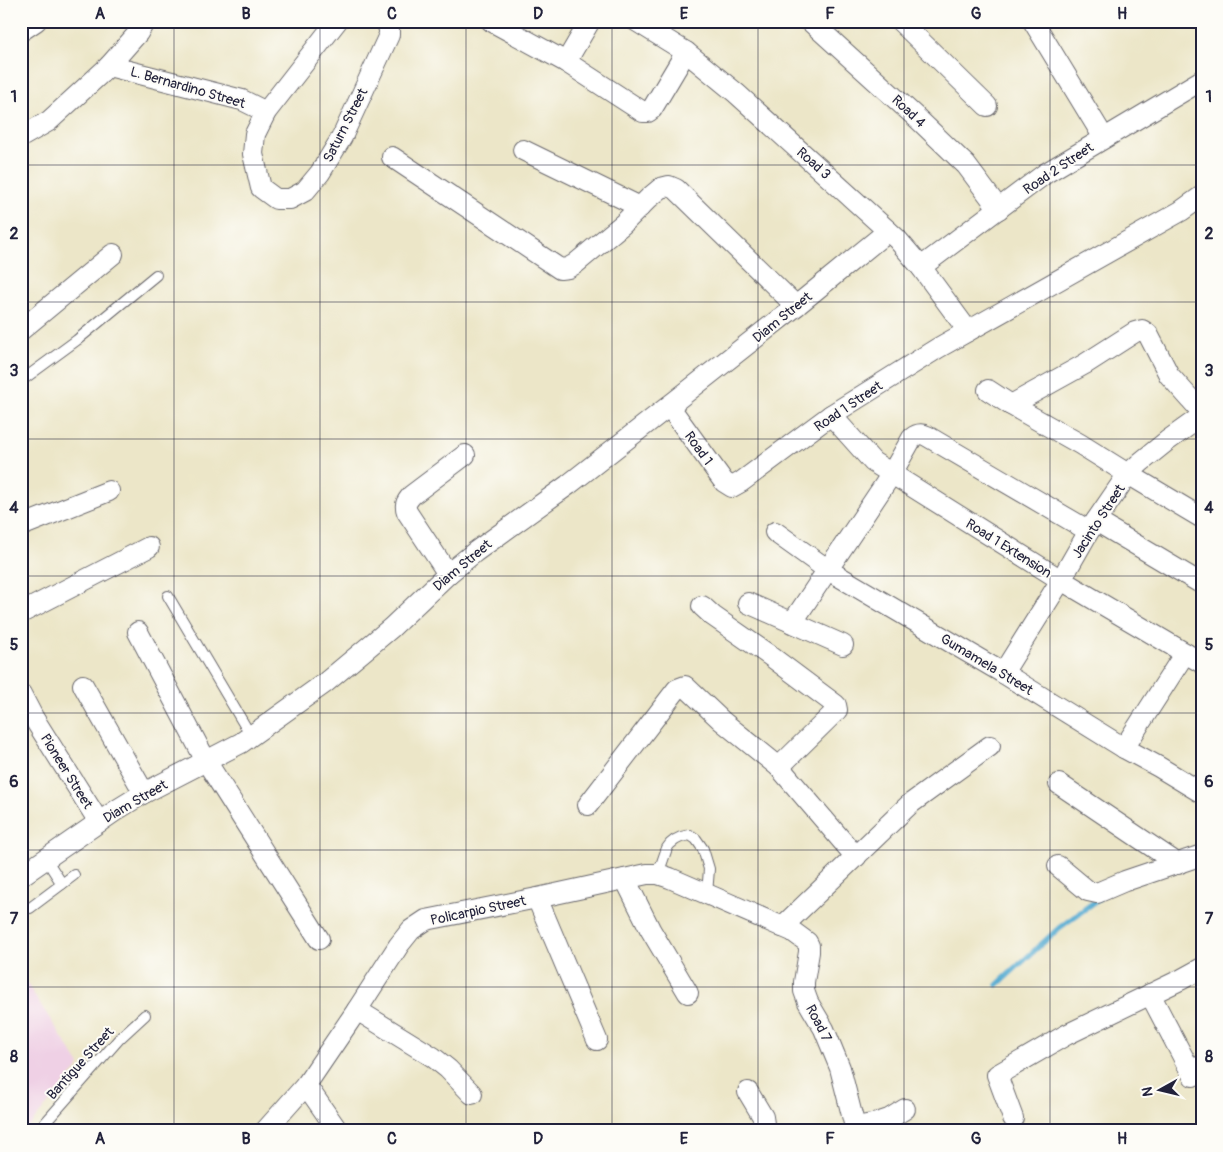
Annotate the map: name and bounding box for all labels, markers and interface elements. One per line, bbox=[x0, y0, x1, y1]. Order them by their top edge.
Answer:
text: A bbox=[95, 4, 106, 24]
text: B bbox=[241, 4, 251, 24]
text: C bbox=[387, 4, 397, 24]
text: D bbox=[533, 4, 543, 24]
text: E bbox=[680, 4, 689, 24]
text: F bbox=[825, 4, 835, 24]
text: G bbox=[971, 4, 982, 24]
text: H bbox=[1117, 4, 1127, 24]
street label: L. Bernardino Street bbox=[128, 63, 248, 112]
street label: Saturn Street bbox=[320, 85, 372, 165]
text: 1 bbox=[11, 87, 17, 107]
text: 1 bbox=[1206, 87, 1212, 107]
street label: Road 4 bbox=[888, 91, 929, 131]
street label: Road 2 Street bbox=[1020, 139, 1097, 198]
street label: Road 3 bbox=[793, 144, 834, 183]
text: 2 bbox=[10, 224, 19, 244]
text: 2 bbox=[1205, 224, 1214, 244]
street label: Diam Street bbox=[749, 288, 816, 346]
text: 3 bbox=[10, 361, 19, 381]
text: 3 bbox=[1205, 361, 1214, 381]
street label: Road 1 Street bbox=[811, 377, 886, 435]
street label: Road 1 bbox=[681, 428, 716, 468]
street label: Jacinto Street bbox=[1068, 481, 1129, 561]
text: 4 bbox=[9, 498, 19, 518]
text: 4 bbox=[1204, 498, 1214, 518]
street label: Road 1 Extension bbox=[963, 515, 1055, 582]
street label: Diam Street bbox=[430, 536, 495, 595]
street label: Gumamela Street bbox=[937, 630, 1036, 699]
text: 5 bbox=[10, 635, 19, 655]
text: 5 bbox=[1205, 635, 1214, 655]
street label: Pioneer Street bbox=[37, 731, 97, 812]
text: 6 bbox=[9, 772, 19, 792]
text: 6 bbox=[1204, 772, 1214, 792]
street label: Diam Street bbox=[100, 776, 171, 827]
street label: Policarpio Street bbox=[429, 892, 528, 929]
text: 7 bbox=[10, 909, 19, 929]
text: 7 bbox=[1205, 909, 1214, 929]
street label: Road 7 bbox=[802, 1002, 835, 1045]
street label: Bantigue Street bbox=[43, 1023, 118, 1103]
text: 8 bbox=[10, 1047, 18, 1067]
text: 8 bbox=[1205, 1047, 1213, 1067]
north arrow bbox=[1136, 1064, 1186, 1114]
text: N bbox=[1139, 1086, 1157, 1098]
text: A bbox=[95, 1129, 106, 1149]
text: B bbox=[241, 1129, 251, 1149]
text: C bbox=[387, 1129, 397, 1149]
text: D bbox=[533, 1129, 543, 1149]
text: E bbox=[680, 1129, 689, 1149]
text: F bbox=[825, 1129, 835, 1149]
text: G bbox=[971, 1129, 982, 1149]
text: H bbox=[1117, 1129, 1127, 1149]

